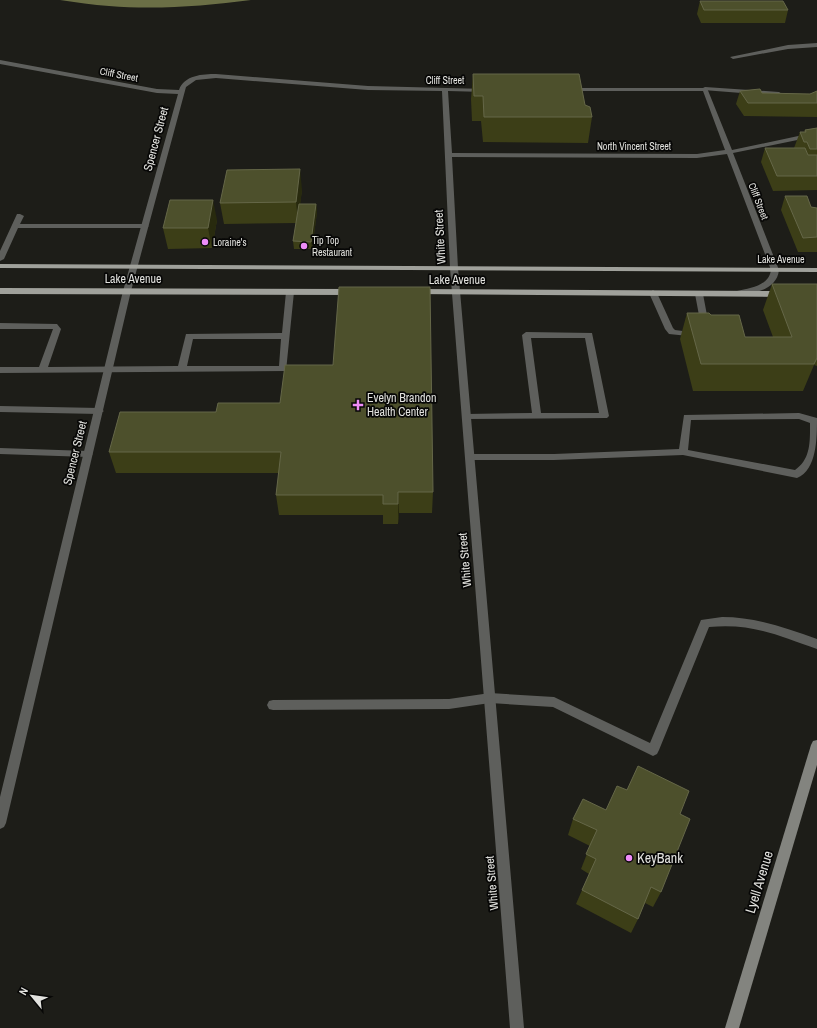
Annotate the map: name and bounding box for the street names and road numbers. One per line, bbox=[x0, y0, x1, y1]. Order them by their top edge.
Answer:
street label: Cliff Street bbox=[99, 64, 140, 85]
street label: Cliff Street bbox=[426, 74, 465, 87]
street label: Spencer Street bbox=[140, 105, 172, 173]
street label: North Vincent Street bbox=[597, 140, 672, 153]
street label: Cliff Street bbox=[746, 181, 772, 222]
street label: White Street bbox=[431, 209, 449, 265]
street label: Lake Avenue bbox=[757, 253, 805, 266]
street label: Lake Avenue bbox=[105, 271, 161, 287]
street label: Lake Avenue bbox=[429, 272, 485, 288]
street label: Spencer Street bbox=[59, 419, 91, 487]
street label: White Street bbox=[455, 532, 475, 588]
street label: Lyell Avenue bbox=[741, 849, 777, 915]
street label: White Street bbox=[482, 855, 502, 911]

